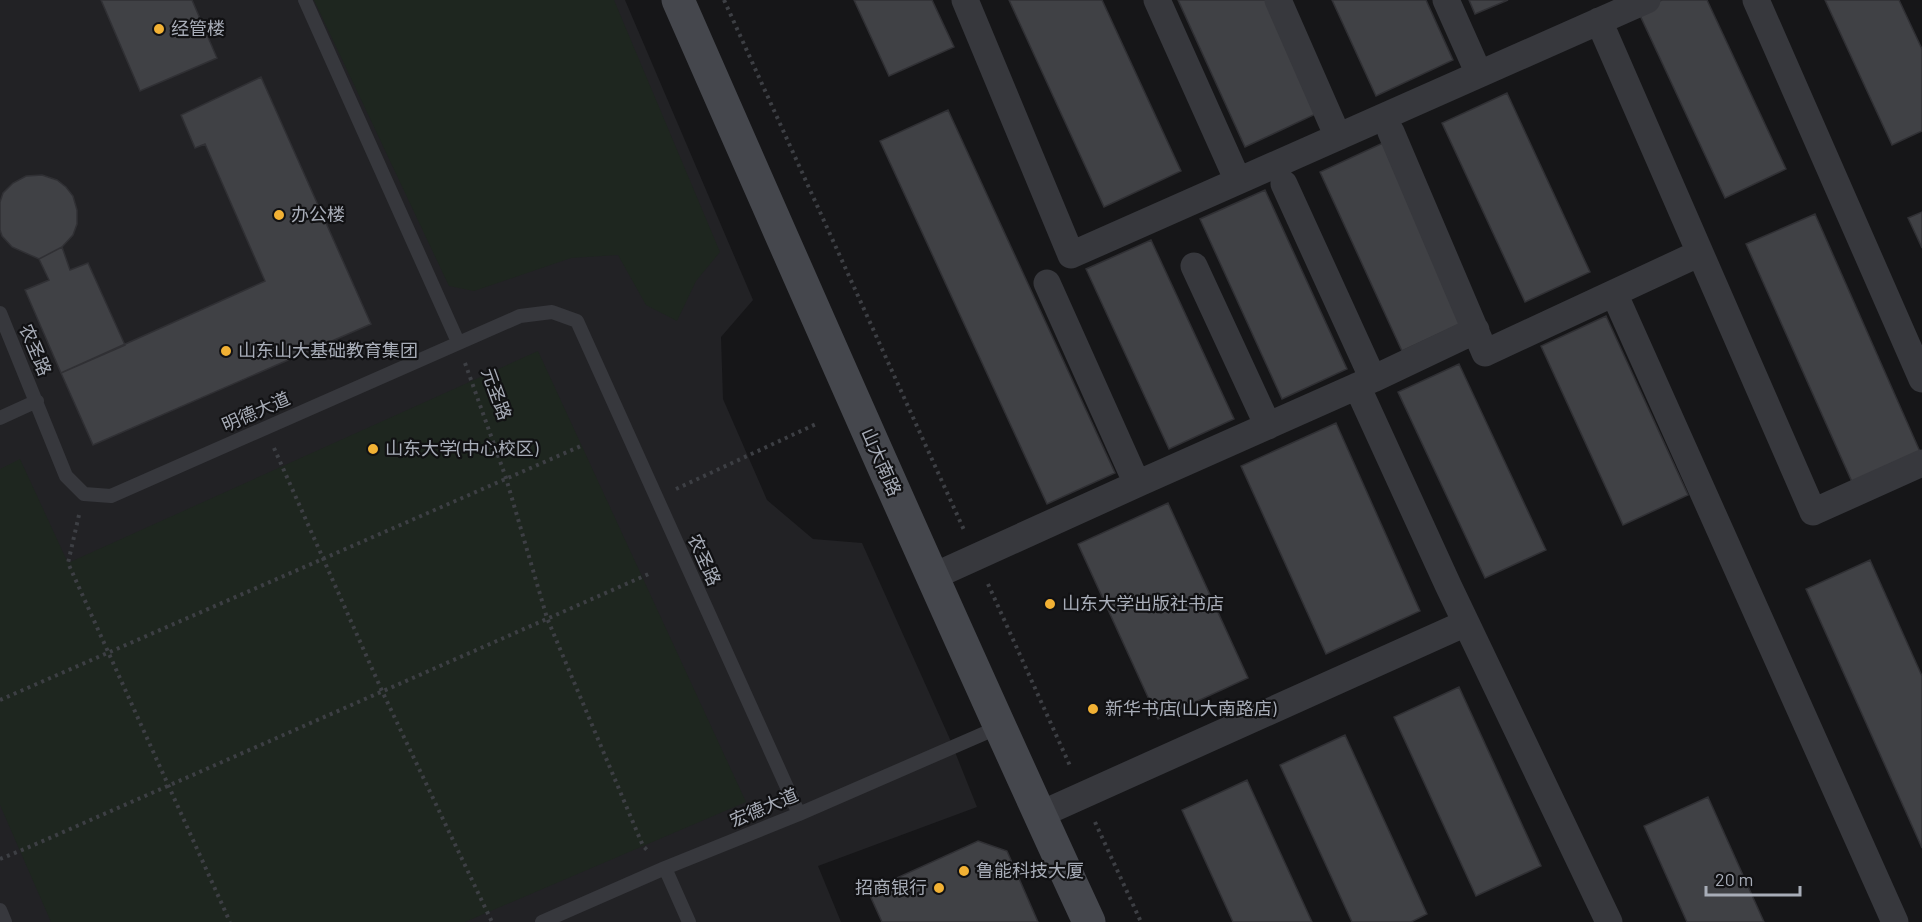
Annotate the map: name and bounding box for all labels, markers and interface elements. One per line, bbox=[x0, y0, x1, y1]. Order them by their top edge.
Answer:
place label: 经管楼 bbox=[171, 17, 225, 39]
marker: 经管楼 bbox=[152, 22, 166, 36]
place label: 办公楼 bbox=[291, 203, 345, 225]
marker: 办公楼 bbox=[272, 208, 286, 222]
street label: 农圣路 bbox=[15, 320, 57, 379]
place label: 山东山大基础教育集团 bbox=[238, 339, 418, 361]
marker: 山东山大基础教育集团 bbox=[219, 344, 233, 358]
street label: 元圣路 bbox=[477, 365, 517, 423]
street label: 明德大道 bbox=[218, 386, 293, 436]
street label: 山大南路 bbox=[857, 424, 907, 499]
place label: 山东大学(中心校区) bbox=[385, 437, 539, 459]
marker: 山东大学(中心校区) bbox=[366, 442, 380, 456]
street label: 农圣路 bbox=[684, 530, 726, 589]
place label: 山东大学出版社书店 bbox=[1062, 592, 1224, 614]
marker: 山东大学出版社书店 bbox=[1043, 597, 1057, 611]
place label: 新华书店(山大南路店) bbox=[1105, 697, 1277, 719]
marker: 新华书店(山大南路店) bbox=[1086, 702, 1100, 716]
street label: 宏德大道 bbox=[726, 783, 801, 831]
place label: 鲁能科技大厦 bbox=[976, 859, 1084, 881]
scale bar bbox=[1706, 859, 1800, 897]
marker: 鲁能科技大厦 bbox=[957, 864, 971, 878]
text: 20 m bbox=[1715, 868, 1753, 890]
place label: 招商银行 bbox=[855, 876, 927, 898]
marker: 招商银行 bbox=[932, 881, 946, 895]

